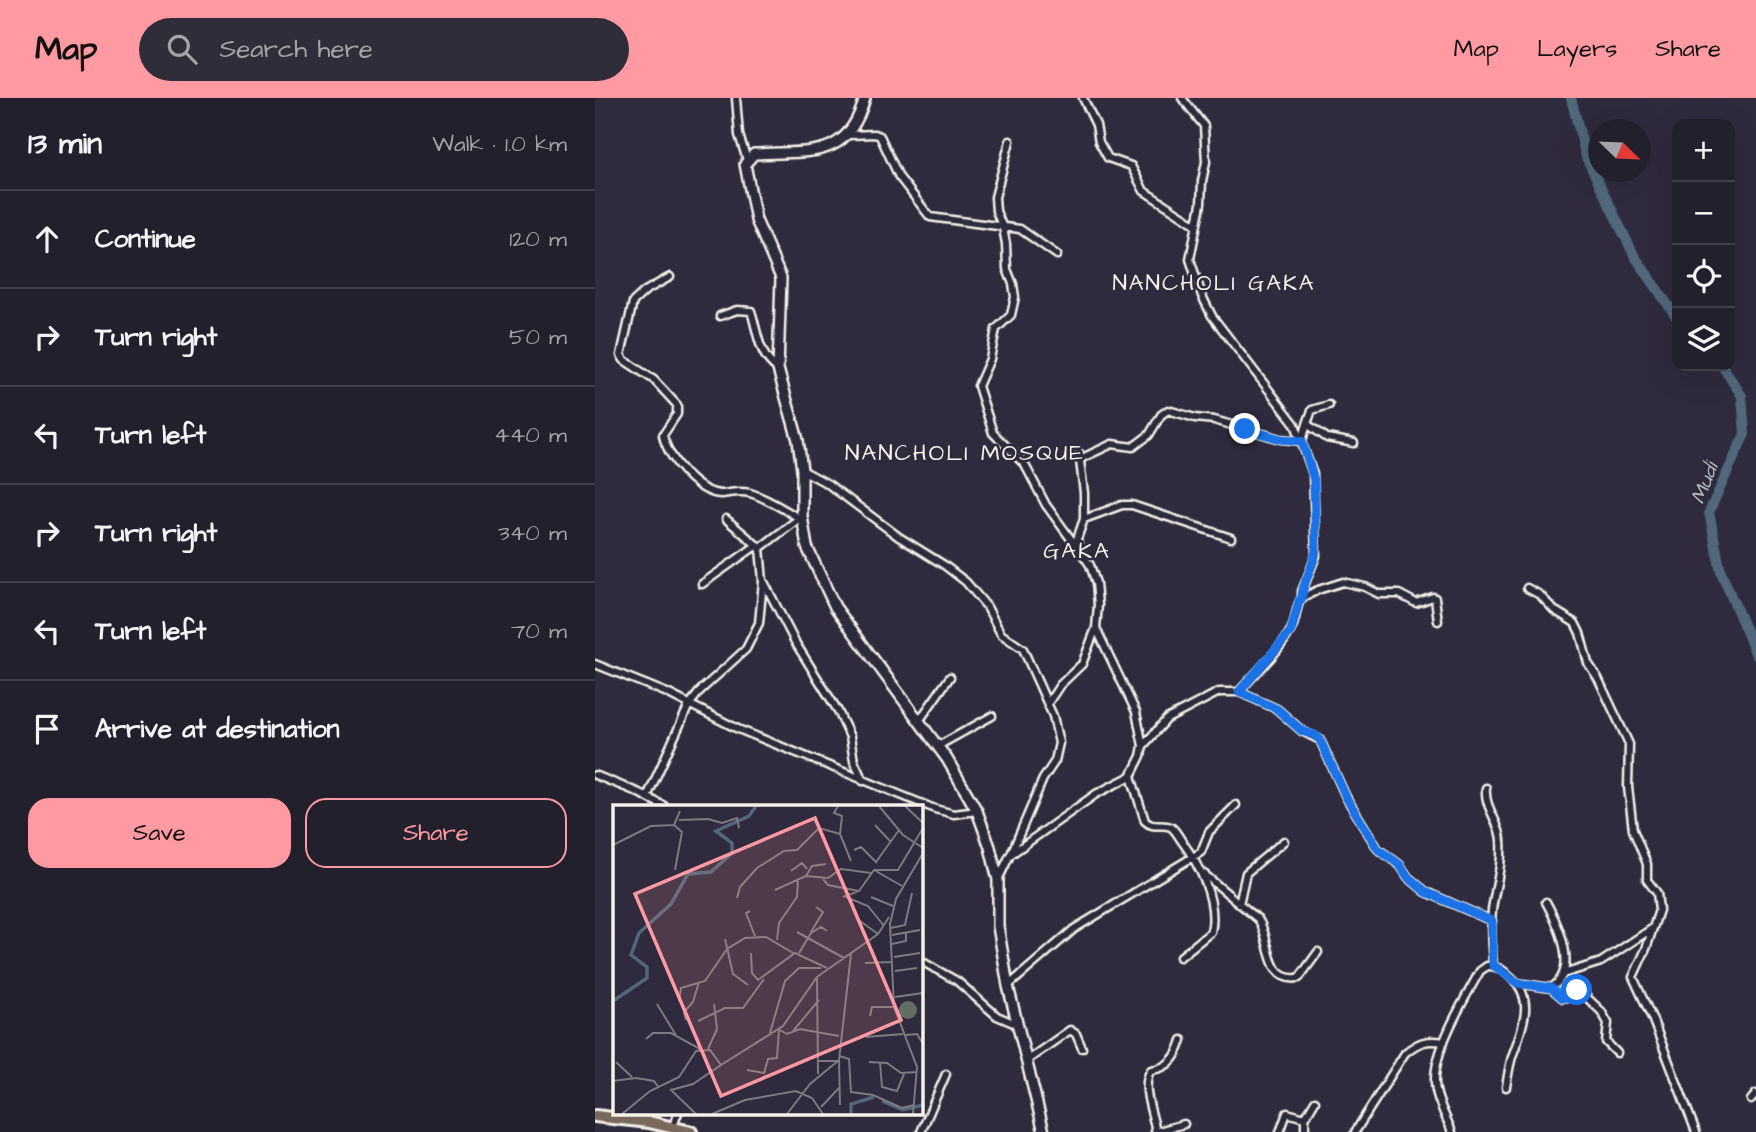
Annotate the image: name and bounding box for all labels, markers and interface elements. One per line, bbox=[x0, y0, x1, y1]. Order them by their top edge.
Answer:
search box bbox=[139, 18, 629, 81]
text: Map bbox=[35, 26, 97, 72]
icon: search bbox=[163, 30, 201, 68]
text: Search here bbox=[219, 31, 373, 67]
text: Map bbox=[1454, 32, 1499, 66]
text: Layers bbox=[1537, 32, 1617, 66]
text: Share bbox=[1655, 32, 1721, 66]
north arrow bbox=[1588, 119, 1651, 182]
map controls bbox=[1672, 119, 1735, 371]
button: + bbox=[1672, 119, 1735, 182]
text: 13 min bbox=[28, 123, 102, 165]
text: Walk · 1.0 km bbox=[432, 128, 567, 160]
button: − bbox=[1672, 182, 1735, 245]
icon: ahead bbox=[28, 220, 66, 258]
text: Continue bbox=[95, 221, 196, 257]
text: 120 m bbox=[509, 223, 567, 255]
button: locate bbox=[1672, 245, 1735, 308]
district label: NANCHOLI GAKA bbox=[1112, 267, 1316, 299]
button: layers bbox=[1672, 308, 1735, 371]
icon: right bbox=[28, 318, 66, 356]
text: Turn right bbox=[95, 319, 217, 355]
text: 50 m bbox=[509, 321, 567, 353]
route end bbox=[1229, 413, 1260, 444]
icon: left bbox=[28, 416, 66, 454]
text: Turn left bbox=[95, 417, 206, 453]
text: 440 m bbox=[494, 419, 567, 451]
district label: NANCHOLI MOSQUE bbox=[845, 437, 1085, 469]
water label: Mudi bbox=[1683, 456, 1727, 508]
icon: right bbox=[28, 514, 66, 552]
text: Turn right bbox=[95, 515, 217, 551]
text: 340 m bbox=[498, 517, 567, 549]
district label: GAKA bbox=[1043, 535, 1111, 567]
icon: left bbox=[28, 612, 66, 650]
text: Turn left bbox=[95, 613, 206, 649]
text: 70 m bbox=[511, 615, 567, 647]
icon: arrive bbox=[28, 710, 66, 748]
text: Arrive at destination bbox=[95, 711, 340, 747]
button: Save bbox=[28, 798, 291, 868]
button: Share bbox=[305, 798, 567, 868]
inset map bbox=[613, 805, 922, 1114]
route start bbox=[1561, 974, 1592, 1005]

